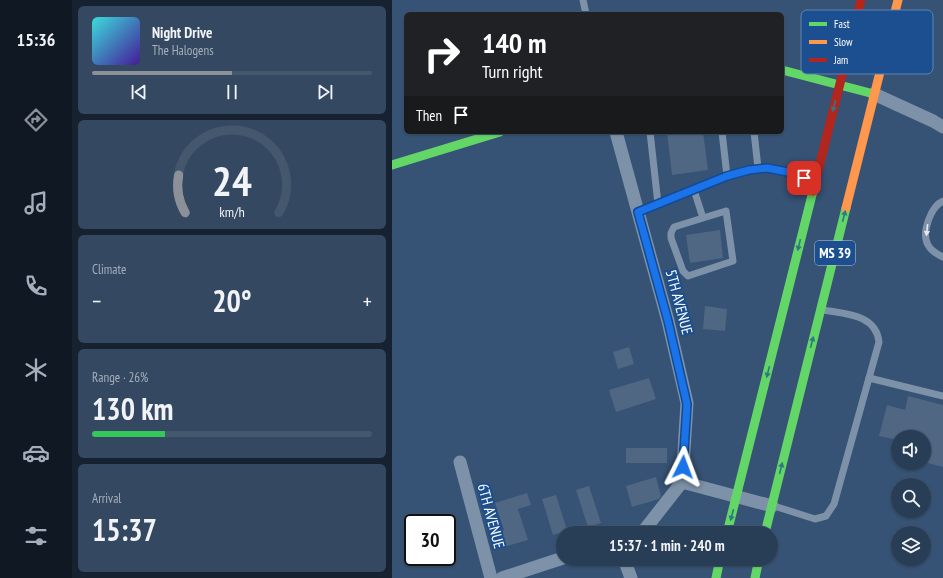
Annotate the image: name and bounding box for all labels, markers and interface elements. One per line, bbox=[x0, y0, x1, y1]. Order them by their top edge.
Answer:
legend bbox=[801, 10, 933, 74]
text: Fast bbox=[834, 17, 850, 31]
text: Night Drive bbox=[152, 23, 212, 42]
text: 140 m bbox=[482, 24, 546, 61]
text: 15:36 bbox=[17, 28, 55, 51]
icon: right bbox=[416, 28, 468, 80]
text: Slow bbox=[834, 35, 853, 49]
text: The Halogens bbox=[152, 42, 214, 59]
text: Jam bbox=[833, 53, 848, 67]
text: Turn right bbox=[482, 60, 542, 83]
icon: previous bbox=[128, 81, 150, 103]
icon: pause bbox=[221, 81, 243, 103]
icon: next bbox=[314, 81, 336, 103]
one-way arrow bbox=[830, 99, 836, 112]
icon: arrive bbox=[450, 104, 472, 126]
icon: directions bbox=[22, 106, 50, 134]
text: Then bbox=[416, 106, 442, 125]
text: 24 bbox=[212, 153, 252, 206]
pin bbox=[787, 161, 821, 195]
icon: arrive bbox=[793, 167, 815, 189]
icon: music bbox=[22, 189, 50, 217]
text: km/h bbox=[219, 201, 245, 220]
one-way arrow bbox=[841, 209, 847, 221]
one-way arrow bbox=[924, 224, 930, 236]
one-way arrow bbox=[796, 240, 802, 252]
road number: MS 39 bbox=[815, 241, 855, 265]
text: Climate bbox=[92, 261, 126, 278]
street label: 5TH AVENUE bbox=[662, 267, 697, 336]
icon: phone bbox=[22, 272, 50, 300]
text: 20° bbox=[212, 281, 252, 320]
text: − bbox=[92, 287, 101, 315]
text: + bbox=[363, 287, 372, 315]
one-way arrow bbox=[810, 336, 816, 348]
icon: climate bbox=[22, 356, 50, 384]
one-way arrow bbox=[764, 365, 770, 378]
text: Range · 26% bbox=[92, 369, 148, 386]
text: 130 km bbox=[92, 389, 173, 428]
map controls bbox=[891, 430, 931, 566]
button: sound bbox=[891, 430, 931, 470]
icon: car bbox=[22, 439, 50, 467]
position arrow bbox=[662, 446, 704, 488]
one-way arrow bbox=[778, 462, 784, 474]
button: search bbox=[891, 478, 931, 518]
street label: 6TH AVENUE bbox=[474, 481, 509, 550]
text: Arrival bbox=[92, 490, 121, 507]
one-way arrow bbox=[728, 508, 734, 521]
text: 15:37 bbox=[92, 510, 157, 549]
speed limit sign: 30 bbox=[404, 514, 456, 566]
icon: filters bbox=[22, 522, 50, 550]
button: layers bbox=[891, 526, 931, 566]
text: 15:37 · 1 min · 240 m bbox=[609, 536, 725, 555]

